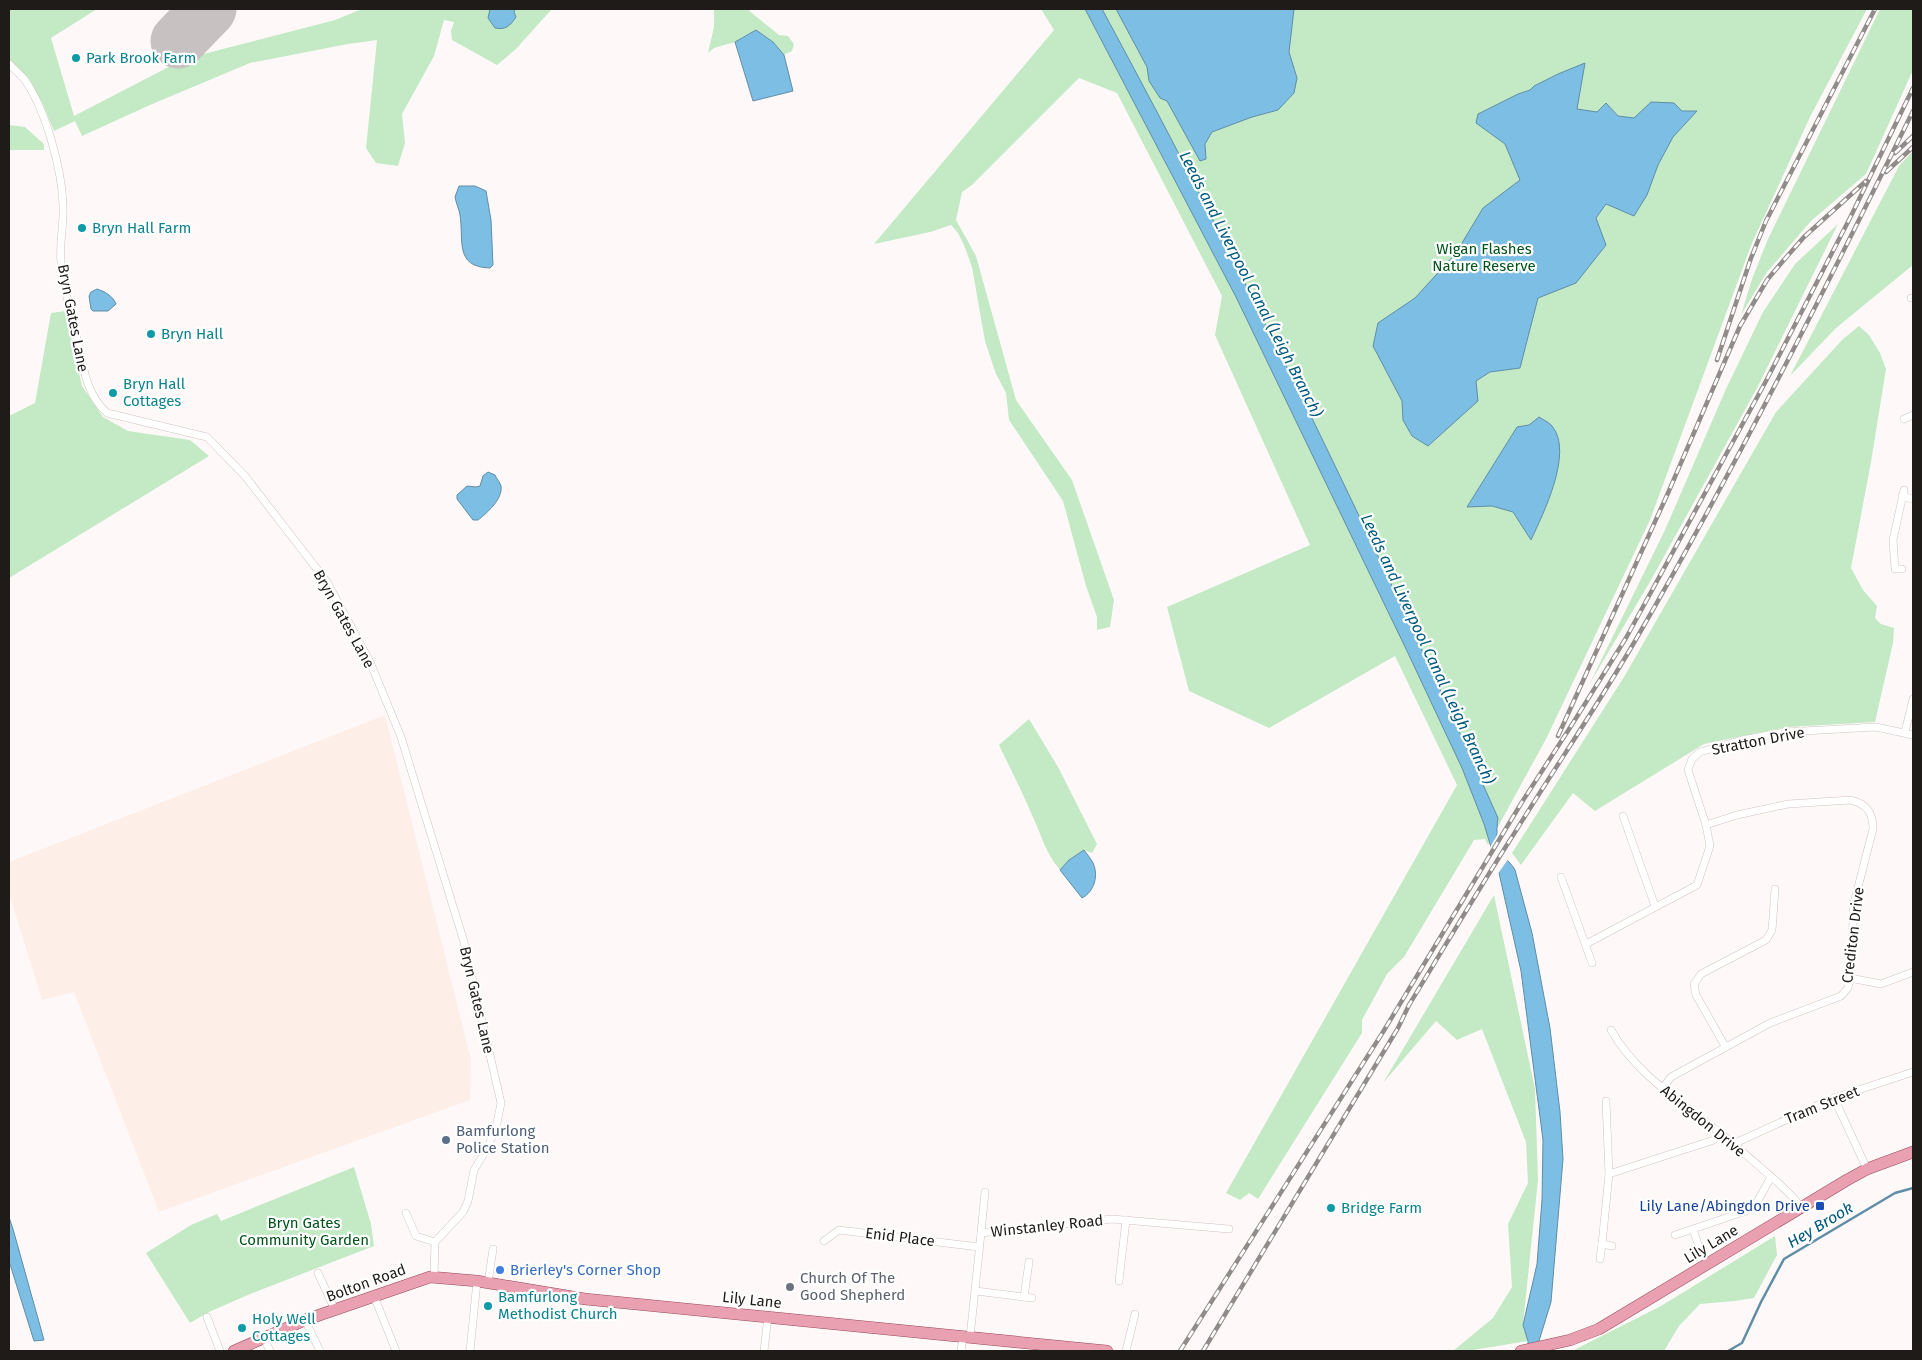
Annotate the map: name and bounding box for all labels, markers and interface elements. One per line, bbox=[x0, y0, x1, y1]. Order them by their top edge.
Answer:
place label: Park Brook Farm bbox=[86, 49, 196, 67]
marker: Park Brook Farm bbox=[70, 52, 82, 64]
water label: Leeds and Liverpool Canal (Leigh Branch) bbox=[1175, 148, 1327, 420]
place label: Bryn Hall Farm bbox=[92, 219, 191, 237]
marker: Bryn Hall Farm bbox=[76, 222, 88, 234]
park label: Wigan Flashes Nature Reserve bbox=[1432, 240, 1536, 275]
street label: Bryn Gates Lane bbox=[54, 263, 92, 373]
place label: Bryn Hall bbox=[161, 325, 224, 343]
marker: Bryn Hall bbox=[145, 328, 157, 340]
place label: Bryn Hall Cottages bbox=[123, 375, 186, 410]
marker: Bryn Hall Cottages bbox=[107, 387, 119, 399]
water label: Leeds and Liverpool Canal (Leigh Branch) bbox=[1357, 511, 1499, 787]
street label: Bryn Gates Lane bbox=[310, 567, 378, 671]
street label: Stratton Drive bbox=[1710, 723, 1806, 759]
street label: Crediton Drive bbox=[1838, 886, 1868, 984]
street label: Bryn Gates Lane bbox=[456, 945, 498, 1055]
street label: Abingdon Drive bbox=[1657, 1081, 1749, 1161]
street label: Tram Street bbox=[1782, 1082, 1862, 1128]
place label: Bamfurlong Police Station bbox=[456, 1122, 550, 1157]
marker: Bamfurlong Police Station bbox=[440, 1134, 452, 1146]
place label: Lily Lane/Abingdon Drive bbox=[1639, 1197, 1810, 1215]
water label: Hey Brook bbox=[1784, 1198, 1857, 1252]
place label: Bridge Farm bbox=[1341, 1199, 1422, 1217]
marker: Lily Lane/Abingdon Drive bbox=[1814, 1200, 1826, 1212]
marker: Bridge Farm bbox=[1325, 1202, 1337, 1214]
street label: Winstanley Road bbox=[990, 1211, 1104, 1241]
park label: Bryn Gates Community Garden bbox=[239, 1214, 369, 1249]
street label: Lily Lane bbox=[1681, 1221, 1741, 1267]
street label: Enid Place bbox=[864, 1224, 936, 1250]
street label: Bolton Road bbox=[324, 1260, 408, 1306]
place label: Brierley's Corner Shop bbox=[510, 1261, 661, 1279]
marker: Brierley's Corner Shop bbox=[494, 1264, 506, 1276]
place label: Church Of The Good Shepherd bbox=[800, 1269, 905, 1304]
marker: Church Of The Good Shepherd bbox=[784, 1281, 796, 1293]
place label: Bamfurlong Methodist Church bbox=[498, 1288, 617, 1323]
street label: Lily Lane bbox=[721, 1288, 783, 1312]
marker: Bamfurlong Methodist Church bbox=[482, 1300, 494, 1312]
place label: Holy Well Cottages bbox=[252, 1310, 316, 1345]
marker: Holy Well Cottages bbox=[236, 1322, 248, 1334]

